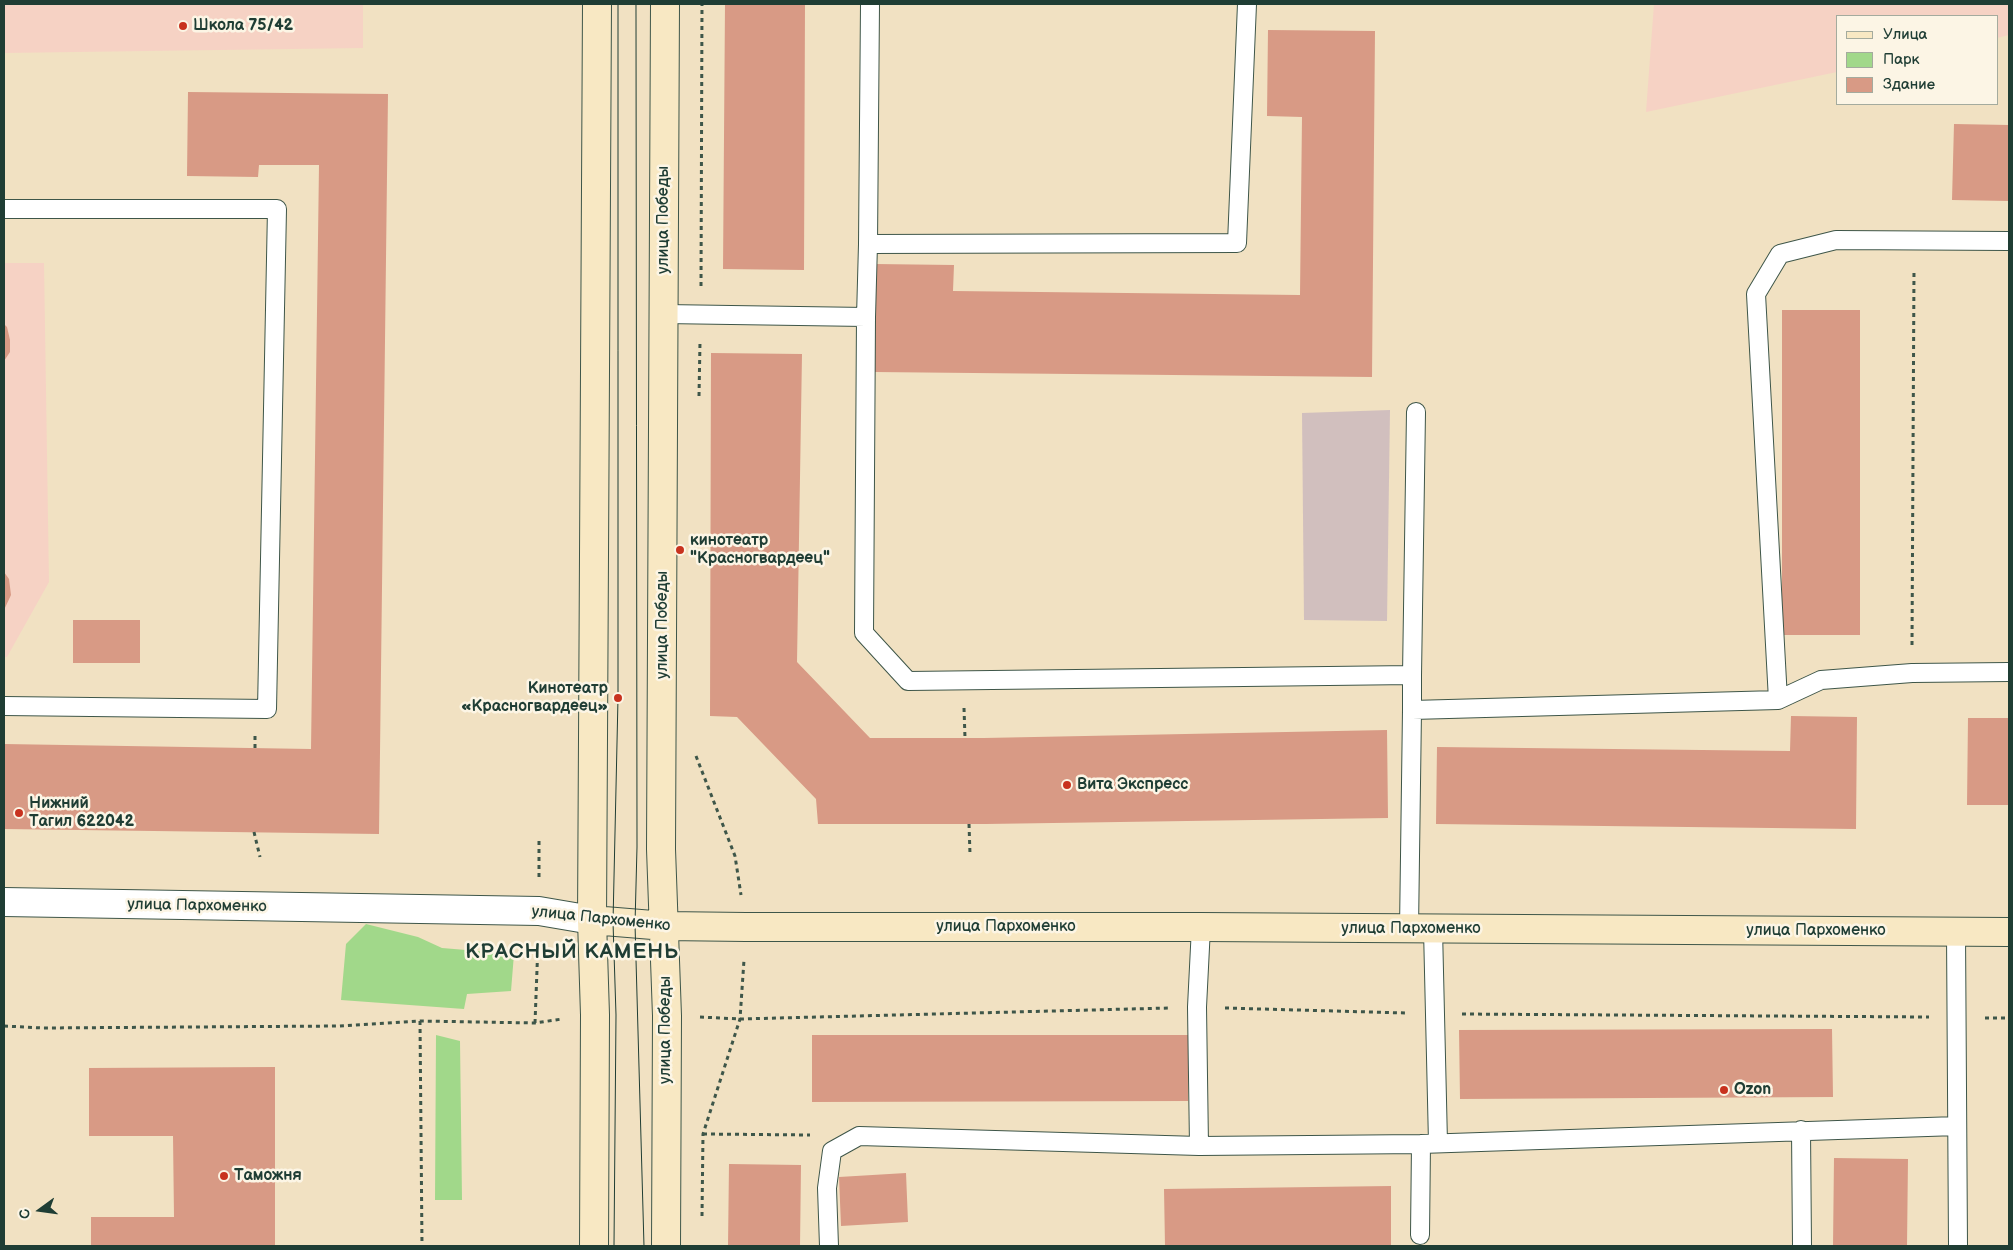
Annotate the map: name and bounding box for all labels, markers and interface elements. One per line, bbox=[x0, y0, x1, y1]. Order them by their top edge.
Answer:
legend bbox=[1836, 15, 1998, 105]
place label: Школа 75/42 bbox=[193, 16, 293, 36]
marker: Школа 75/42 bbox=[177, 20, 189, 32]
text: Улица bbox=[1883, 25, 1927, 44]
text: Парк bbox=[1883, 50, 1920, 69]
text: Здание bbox=[1883, 75, 1935, 94]
street label: улица Победы bbox=[654, 166, 674, 274]
place label: кинотеатр "Красногвардеец" bbox=[690, 531, 830, 569]
marker: кинотеатр "Красногвардеец" bbox=[674, 544, 686, 556]
street label: улица Победы bbox=[653, 571, 673, 679]
place label: Кинотеатр «Красногвардеец» bbox=[461, 679, 608, 717]
marker: Кинотеатр «Красногвардеец» bbox=[612, 692, 624, 704]
place label: Вита Экспресс bbox=[1077, 775, 1188, 795]
marker: Вита Экспресс bbox=[1061, 779, 1073, 791]
place label: Нижний Тагил 622042 bbox=[29, 794, 134, 832]
marker: Нижний Тагил 622042 bbox=[13, 807, 25, 819]
street label: улица Пархоменко bbox=[127, 895, 267, 917]
street label: улица Пархоменко bbox=[531, 902, 671, 936]
street label: улица Пархоменко bbox=[936, 917, 1076, 937]
street label: улица Пархоменко bbox=[1341, 919, 1481, 939]
street label: улица Пархоменко bbox=[1746, 921, 1886, 941]
district label: КРАСНЫЙ КАМЕНЬ bbox=[463, 940, 681, 966]
street label: улица Победы bbox=[656, 976, 676, 1084]
place label: Ozon bbox=[1734, 1080, 1771, 1100]
marker: Ozon bbox=[1718, 1084, 1730, 1096]
place label: Таможня bbox=[234, 1166, 302, 1186]
marker: Таможня bbox=[218, 1170, 230, 1182]
north arrow bbox=[15, 1185, 65, 1235]
text: С bbox=[16, 1207, 34, 1221]

